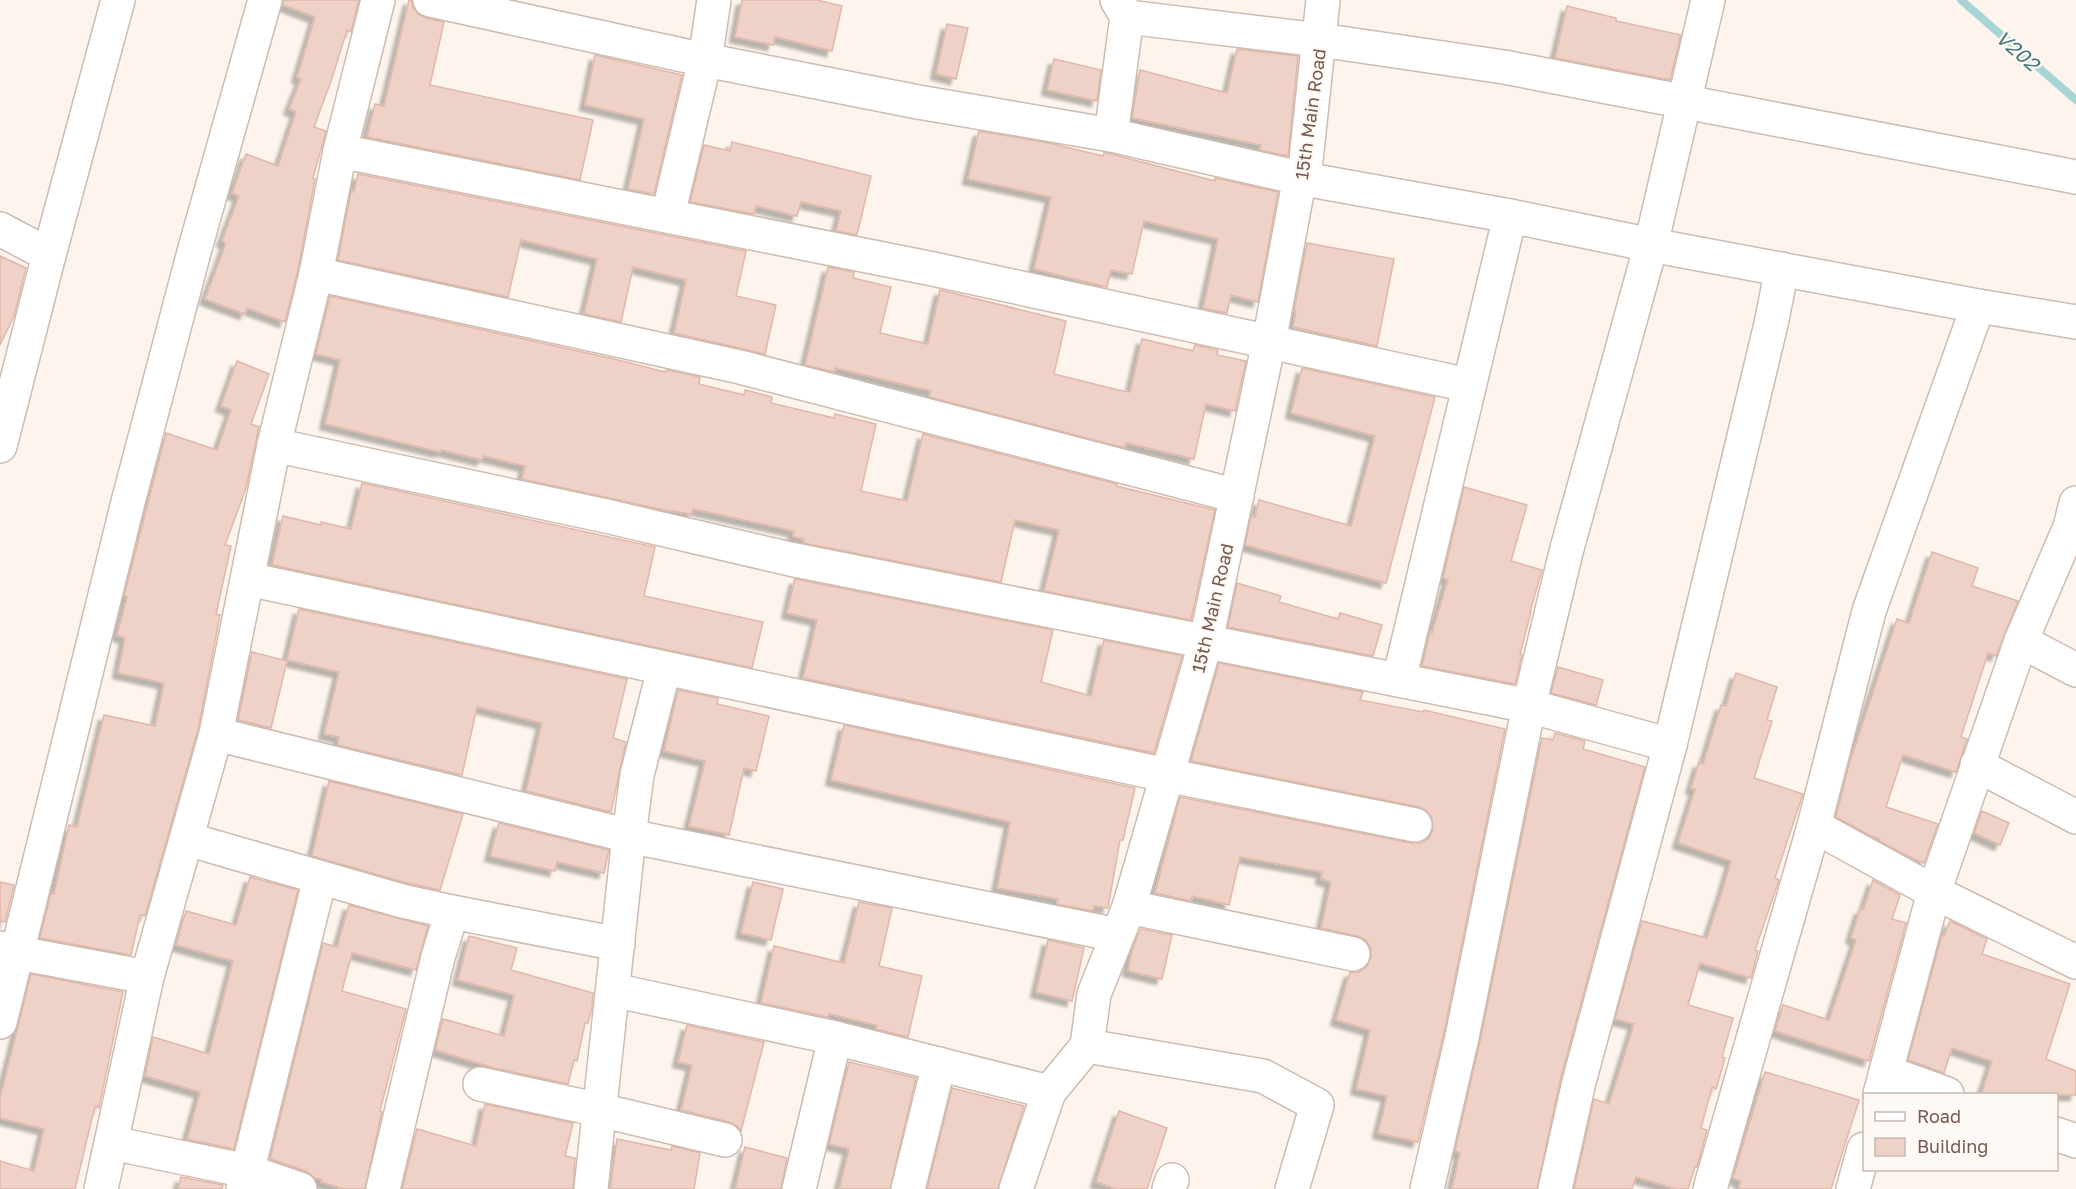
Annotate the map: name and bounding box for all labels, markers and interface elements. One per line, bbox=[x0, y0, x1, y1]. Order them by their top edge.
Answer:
water label: V202 bbox=[1992, 25, 2046, 77]
street label: 15th Main Road bbox=[1290, 47, 1330, 181]
street label: 15th Main Road bbox=[1186, 541, 1238, 675]
legend bbox=[1863, 1093, 2058, 1171]
text: Road bbox=[1917, 1105, 1961, 1127]
text: Building bbox=[1917, 1135, 1988, 1157]

